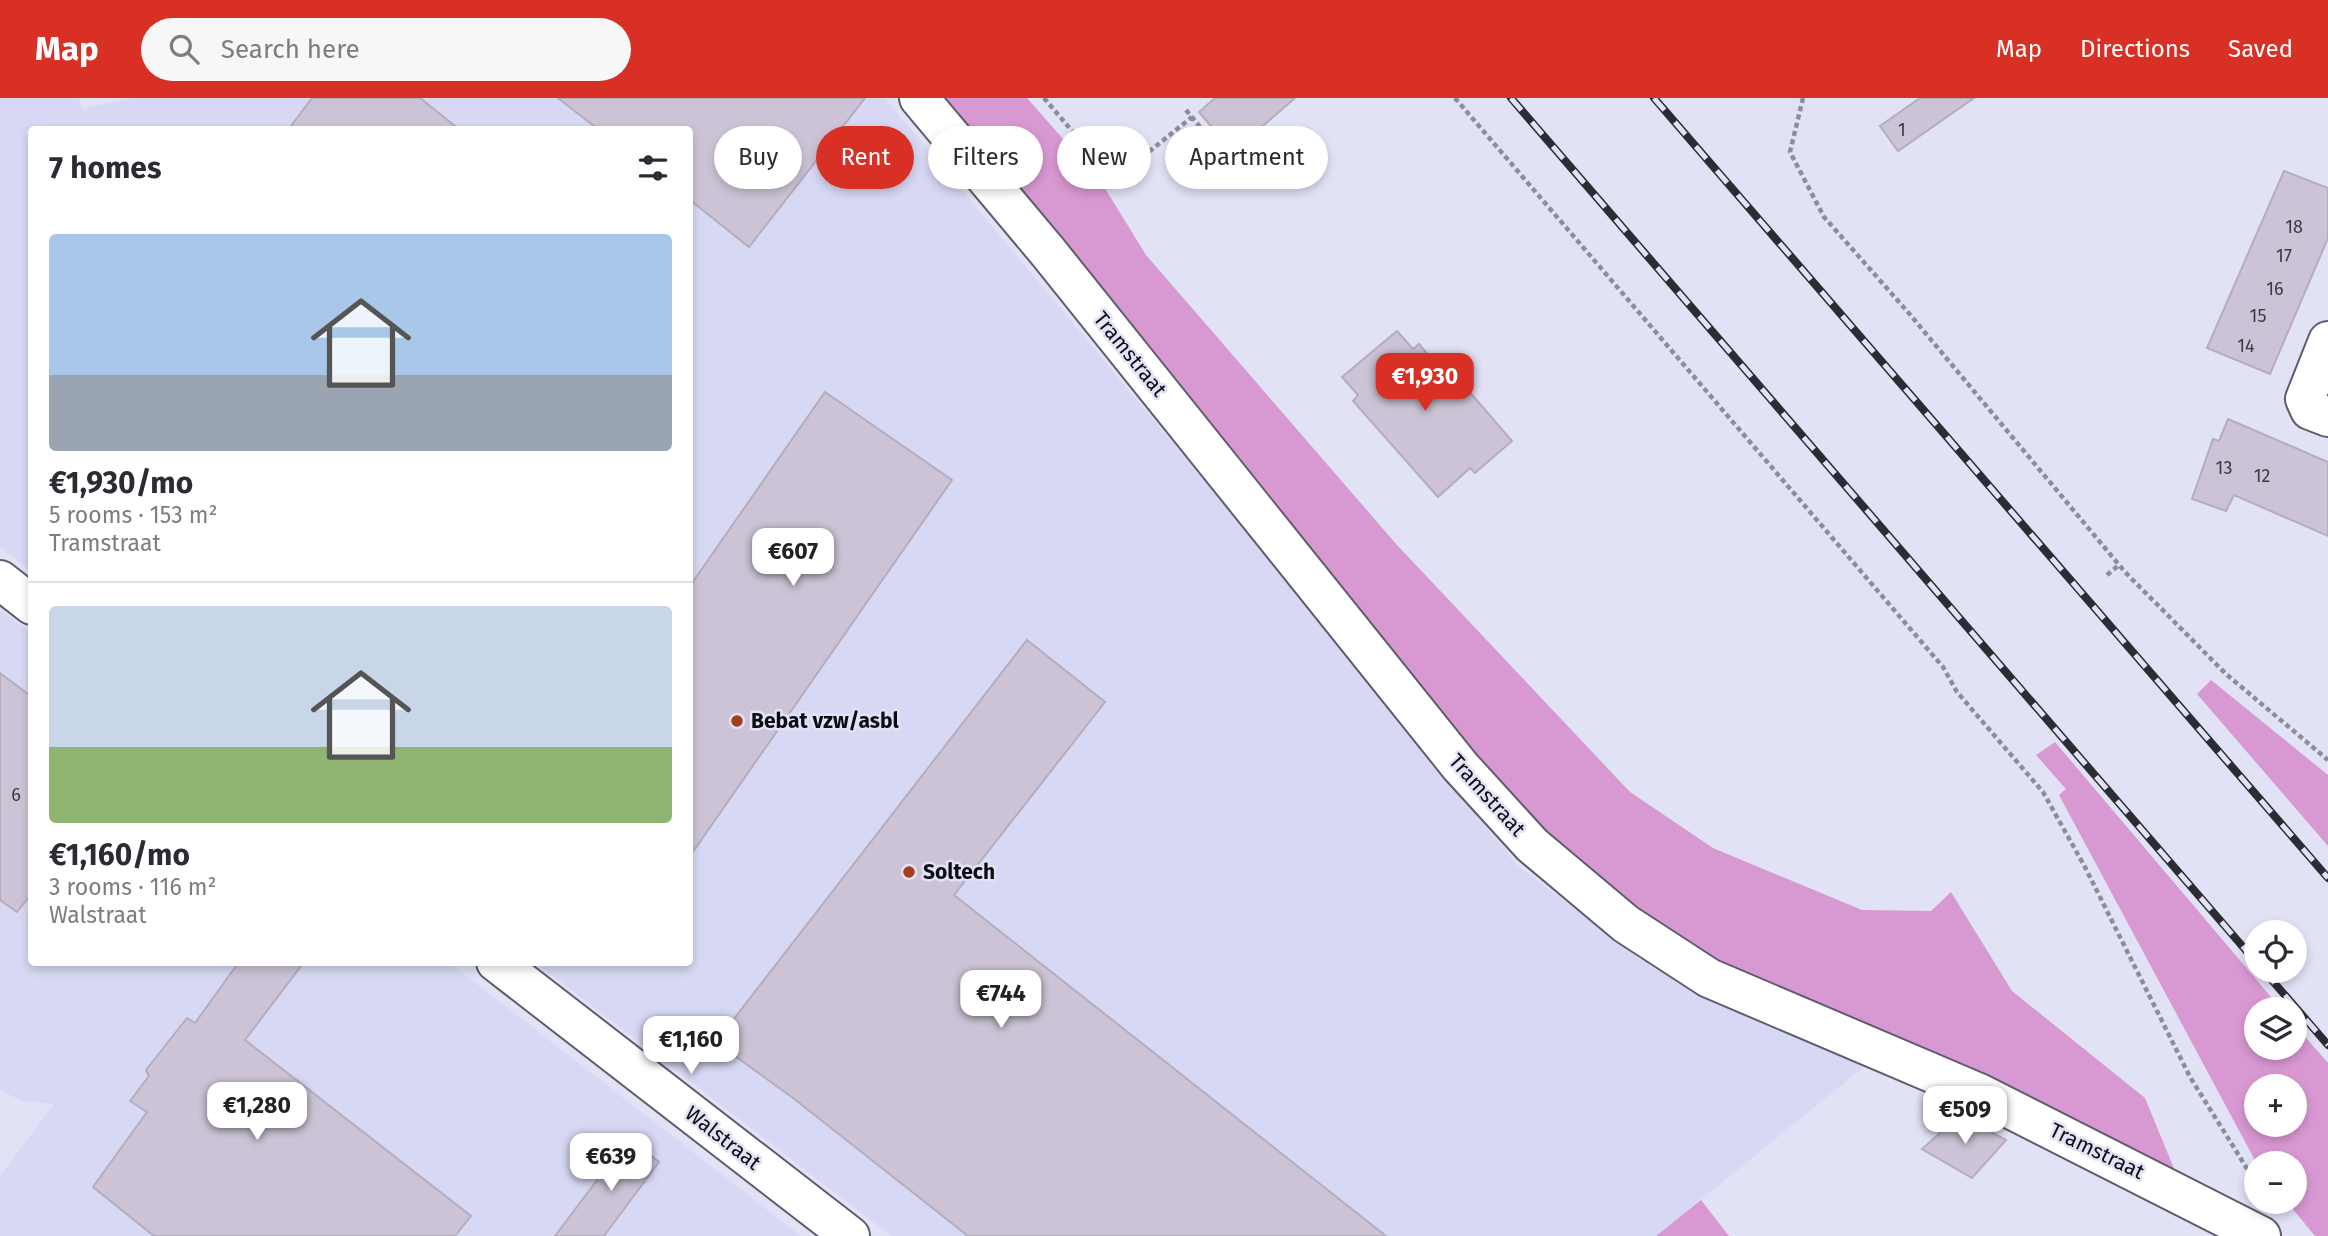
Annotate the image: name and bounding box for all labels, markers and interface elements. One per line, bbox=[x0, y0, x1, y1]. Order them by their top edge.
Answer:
search box bbox=[141, 18, 631, 81]
text: Map bbox=[35, 29, 99, 69]
icon: search bbox=[165, 30, 203, 68]
text: Search here bbox=[221, 34, 360, 65]
text: Map bbox=[1996, 35, 2042, 63]
text: Directions bbox=[2080, 35, 2190, 63]
text: Saved bbox=[2228, 35, 2293, 63]
house number: 1 bbox=[1898, 119, 1906, 141]
chip: Buy bbox=[714, 126, 802, 189]
chip: Rent bbox=[816, 126, 914, 189]
chip: Filters bbox=[928, 126, 1043, 189]
chip: New bbox=[1057, 126, 1151, 189]
chip: Apartment bbox=[1165, 126, 1328, 189]
icon: filters bbox=[634, 149, 672, 187]
text: 7 homes bbox=[49, 150, 161, 186]
house number: 18 bbox=[2285, 216, 2303, 238]
house number: 17 bbox=[2276, 245, 2292, 267]
house number: 16 bbox=[2266, 278, 2284, 300]
icon: home bbox=[298, 280, 424, 406]
house number: 15 bbox=[2250, 305, 2266, 327]
street label: Tramstraat bbox=[1088, 306, 1172, 402]
house number: 14 bbox=[2237, 335, 2255, 357]
pin: €1,930 bbox=[1368, 354, 1482, 413]
text: €1,930 bbox=[1392, 362, 1458, 390]
house number: 13 bbox=[2216, 457, 2232, 479]
text: €1,930/mo bbox=[49, 465, 193, 501]
house number: 12 bbox=[2254, 465, 2270, 487]
text: 5 rooms · 153 m² bbox=[49, 501, 218, 529]
pin: €607 bbox=[752, 528, 834, 588]
text: Tramstraat bbox=[49, 529, 161, 557]
text: €607 bbox=[768, 537, 818, 565]
icon: home bbox=[298, 652, 424, 778]
place label: Bebat vzw/asbl bbox=[751, 708, 899, 734]
marker: Bebat vzw/asbl bbox=[729, 713, 745, 729]
street label: Tramstraat bbox=[1443, 748, 1531, 842]
house number: 6 bbox=[11, 784, 21, 806]
text: €1,160/mo bbox=[49, 837, 190, 873]
place label: Soltech bbox=[923, 859, 995, 885]
marker: Soltech bbox=[901, 864, 917, 880]
text: 3 rooms · 116 m² bbox=[49, 873, 217, 901]
text: Walstraat bbox=[49, 901, 147, 929]
map controls bbox=[2244, 920, 2307, 1214]
button: locate bbox=[2244, 920, 2307, 983]
pin: €744 bbox=[960, 970, 1042, 1030]
text: €744 bbox=[976, 979, 1026, 1007]
button: layers bbox=[2244, 997, 2307, 1060]
pin: €1,160 bbox=[634, 1016, 748, 1076]
text: €1,160 bbox=[659, 1025, 723, 1053]
button: + bbox=[2244, 1074, 2307, 1137]
pin: €1,280 bbox=[200, 1082, 314, 1142]
pin: €509 bbox=[1924, 1086, 2006, 1146]
text: €1,280 bbox=[223, 1091, 291, 1119]
text: €509 bbox=[1939, 1095, 1991, 1123]
street label: Walstraat bbox=[680, 1100, 766, 1176]
street label: Tramstraat bbox=[2045, 1117, 2149, 1185]
pin: €639 bbox=[570, 1134, 652, 1193]
text: €639 bbox=[586, 1142, 636, 1170]
button: − bbox=[2244, 1151, 2307, 1214]

